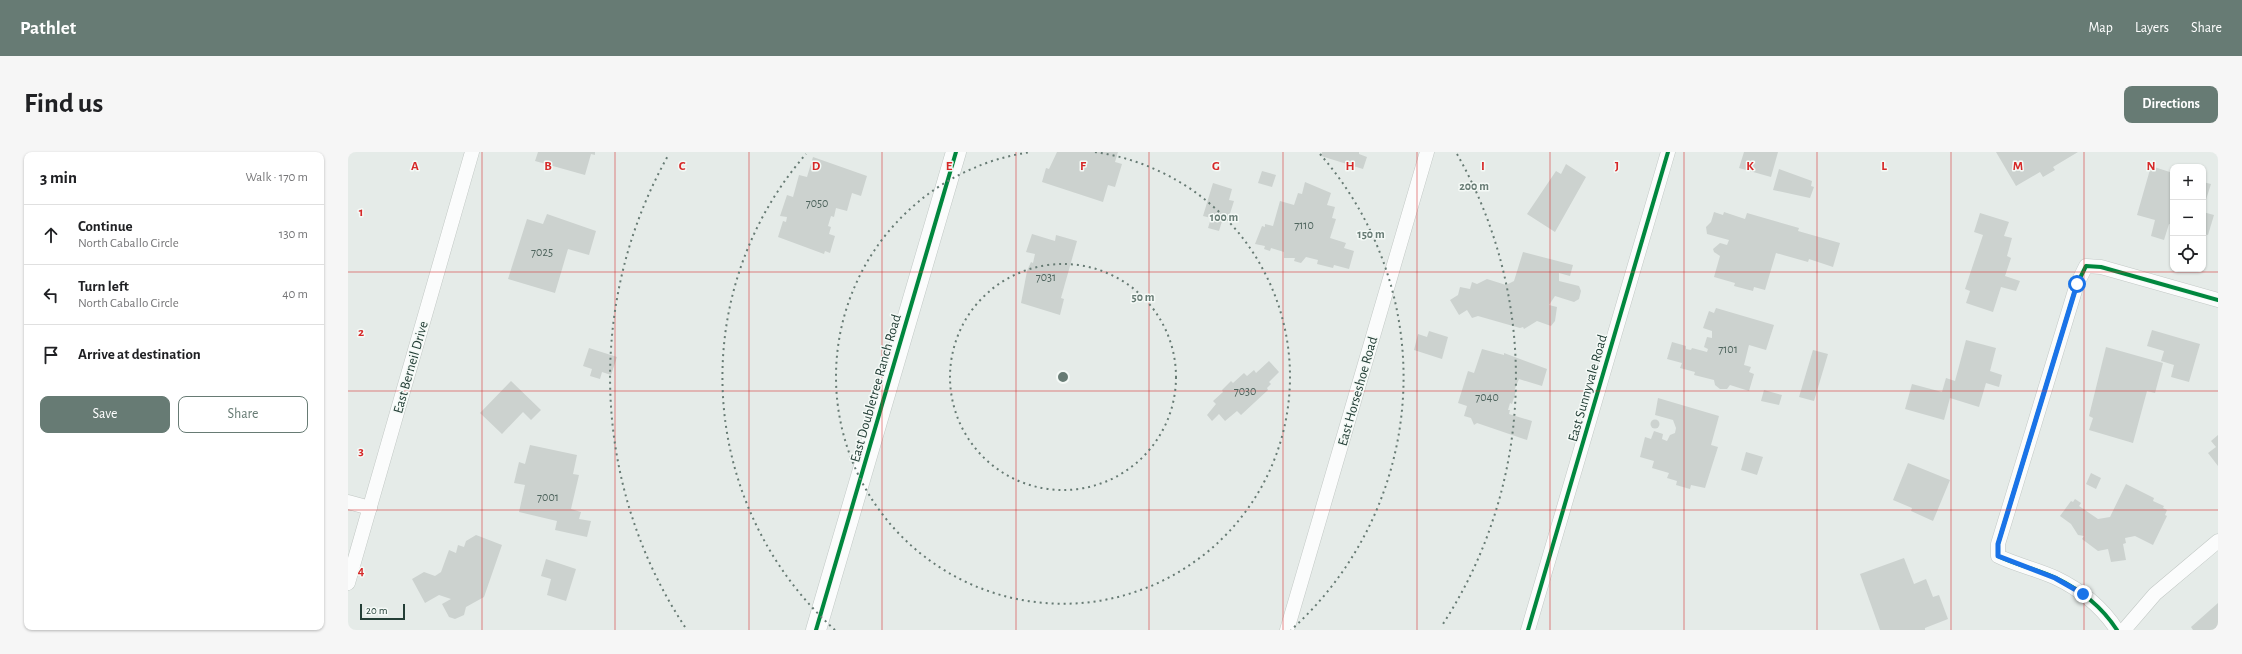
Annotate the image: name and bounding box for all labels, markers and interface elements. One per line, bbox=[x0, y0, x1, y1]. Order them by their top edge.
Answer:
text: Pathlet bbox=[20, 19, 76, 38]
text: Map bbox=[2088, 21, 2113, 35]
text: Layers bbox=[2135, 21, 2169, 35]
text: Share bbox=[2191, 21, 2222, 35]
button: Directions bbox=[2124, 86, 2218, 123]
text: Find us bbox=[24, 90, 103, 118]
text: A bbox=[411, 160, 419, 173]
text: B bbox=[544, 160, 552, 173]
text: C bbox=[679, 160, 686, 173]
text: D bbox=[812, 160, 821, 173]
text: E bbox=[946, 160, 953, 173]
text: F bbox=[1080, 160, 1087, 173]
text: G bbox=[1212, 160, 1220, 173]
text: H bbox=[1345, 160, 1355, 173]
text: I bbox=[1481, 160, 1485, 173]
text: J bbox=[1615, 160, 1619, 173]
text: K bbox=[1746, 160, 1754, 173]
text: L bbox=[1881, 160, 1887, 173]
text: M bbox=[2013, 160, 2023, 173]
text: N bbox=[2146, 160, 2156, 173]
map controls bbox=[2170, 164, 2206, 272]
button: + bbox=[2170, 164, 2206, 200]
text: 3 min bbox=[40, 169, 77, 186]
text: Walk · 170 m bbox=[245, 171, 308, 184]
text: 200 m bbox=[1459, 180, 1489, 192]
house number: 7050 bbox=[806, 197, 828, 209]
button: − bbox=[2170, 200, 2206, 236]
text: 1 bbox=[359, 206, 363, 219]
text: 100 m bbox=[1210, 211, 1238, 223]
text: Continue bbox=[78, 219, 133, 234]
house number: 7110 bbox=[1294, 219, 1314, 231]
icon: ahead bbox=[40, 224, 62, 246]
text: 130 m bbox=[279, 228, 308, 241]
text: 150 m bbox=[1357, 228, 1385, 240]
button: locate bbox=[2170, 236, 2206, 272]
text: North Caballo Circle bbox=[78, 237, 179, 250]
house number: 7025 bbox=[531, 246, 553, 258]
house number: 7031 bbox=[1036, 271, 1056, 283]
route start bbox=[2068, 275, 2086, 293]
text: Turn left bbox=[78, 279, 129, 294]
icon: left bbox=[40, 284, 62, 306]
text: 40 m bbox=[282, 288, 308, 301]
text: 50 m bbox=[1132, 291, 1155, 303]
text: North Caballo Circle bbox=[78, 297, 179, 310]
street label: East Doubletree Ranch Road bbox=[848, 313, 904, 464]
street label: East Berneil Drive bbox=[391, 320, 431, 415]
text: 2 bbox=[358, 326, 364, 339]
street label: East Sunnyvale Road bbox=[1566, 333, 1610, 443]
street label: East Horseshoe Road bbox=[1336, 335, 1380, 448]
house number: 7101 bbox=[1718, 343, 1738, 355]
icon: arrive bbox=[40, 344, 62, 366]
text: Arrive at destination bbox=[78, 347, 201, 362]
centre of rings bbox=[1056, 370, 1070, 384]
house number: 7030 bbox=[1234, 385, 1256, 397]
house number: 7040 bbox=[1475, 391, 1499, 403]
button: Save bbox=[40, 396, 170, 433]
button: Share bbox=[178, 396, 308, 433]
text: 3 bbox=[358, 445, 364, 458]
house number: 7001 bbox=[537, 491, 559, 503]
text: 4 bbox=[358, 565, 365, 578]
route end bbox=[2074, 585, 2092, 603]
scale bar bbox=[360, 602, 405, 621]
text: 20 m bbox=[366, 605, 387, 616]

